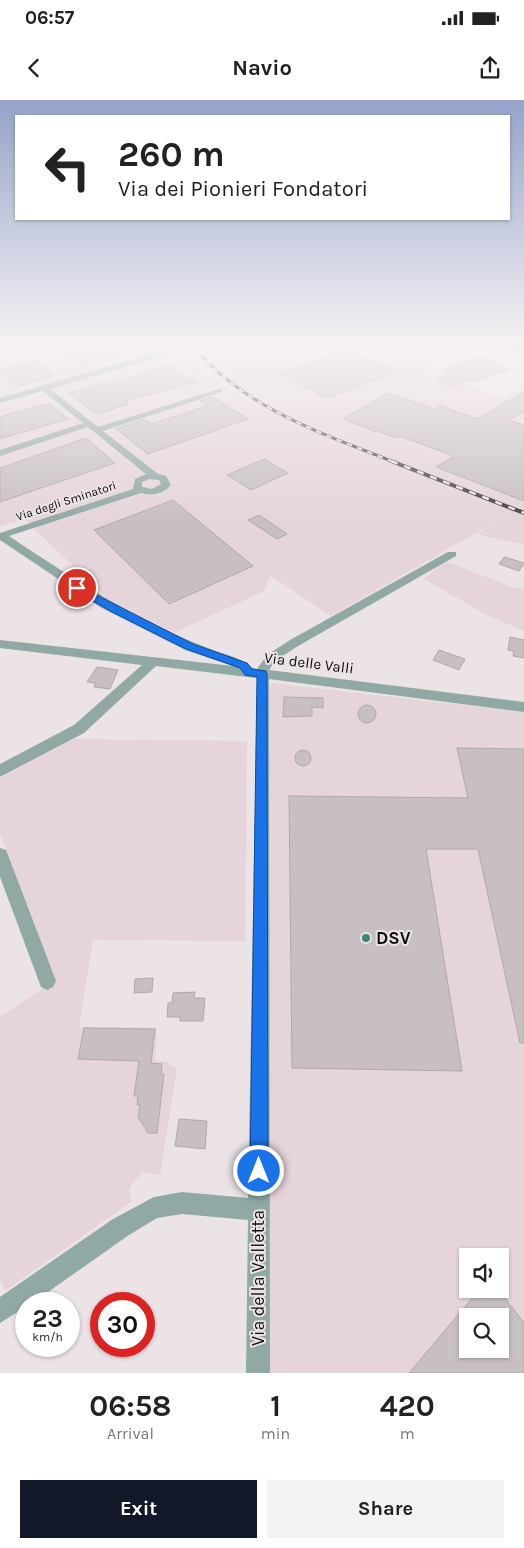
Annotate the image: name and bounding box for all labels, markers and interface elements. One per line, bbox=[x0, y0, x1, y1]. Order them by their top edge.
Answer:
text: 06:57 bbox=[25, 7, 74, 29]
icon: back bbox=[20, 54, 48, 82]
icon: share bbox=[476, 54, 504, 82]
text: Navio bbox=[232, 55, 292, 81]
text: 260 m bbox=[118, 134, 225, 175]
icon: left bbox=[35, 135, 100, 200]
text: Via dei Pionieri Fondatori bbox=[118, 176, 368, 202]
street label: Via degli Sminatori bbox=[14, 478, 118, 524]
pin bbox=[56, 567, 98, 609]
icon: arrive bbox=[63, 574, 91, 602]
street label: Via delle Valli bbox=[263, 649, 355, 677]
place label: DSV bbox=[376, 927, 411, 949]
marker: DSV bbox=[360, 932, 372, 944]
position arrow bbox=[232, 1144, 284, 1196]
street label: Via della Valletta bbox=[247, 1210, 269, 1346]
map controls bbox=[459, 1248, 509, 1358]
button: sound bbox=[459, 1248, 509, 1298]
speed limit sign: 30 bbox=[90, 1292, 155, 1357]
text: 23 bbox=[32, 1304, 63, 1333]
button: search bbox=[459, 1308, 509, 1358]
text: km/h bbox=[32, 1330, 63, 1344]
text: 06:58 bbox=[89, 1388, 172, 1424]
text: 1 bbox=[270, 1388, 281, 1424]
text: 420 bbox=[380, 1388, 435, 1424]
text: Arrival bbox=[107, 1424, 154, 1443]
text: min bbox=[261, 1424, 290, 1443]
text: m bbox=[400, 1424, 415, 1443]
button: Exit bbox=[20, 1480, 257, 1538]
button: Share bbox=[267, 1480, 504, 1538]

